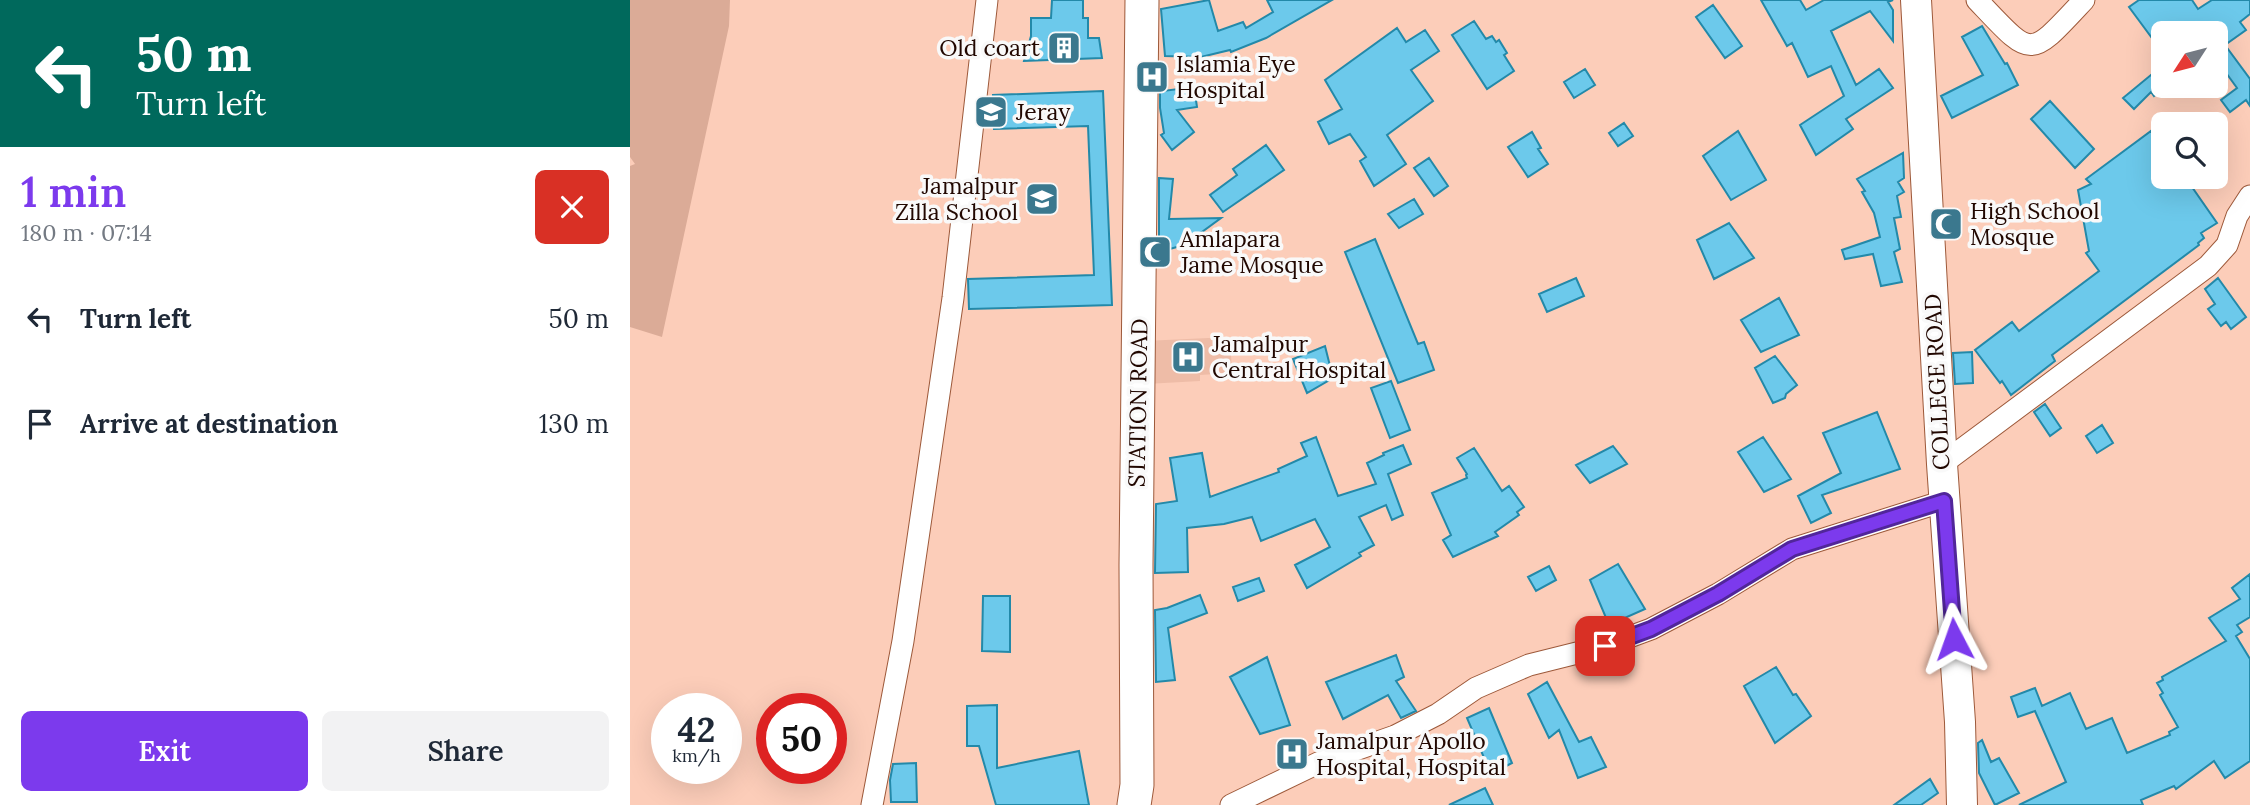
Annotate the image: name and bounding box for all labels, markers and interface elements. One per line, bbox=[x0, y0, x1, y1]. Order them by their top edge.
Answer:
north arrow bbox=[2151, 21, 2228, 98]
map controls bbox=[2151, 21, 2228, 189]
text: 50 m bbox=[136, 22, 252, 84]
icon: left bbox=[21, 28, 112, 119]
building icon: Old coart bbox=[1045, 29, 1083, 67]
place label: Old coart bbox=[939, 33, 1040, 62]
place label: Islamia Eye Hospital bbox=[1176, 49, 1296, 104]
hospital icon: Islamia Eye Hospital bbox=[1133, 58, 1171, 96]
text: Turn left bbox=[136, 83, 266, 124]
school or university icon: Jeray bbox=[972, 93, 1010, 131]
place label: Jeray bbox=[1015, 97, 1071, 126]
button: search bbox=[2151, 112, 2228, 189]
text: 1 min bbox=[21, 165, 126, 219]
button: close bbox=[535, 170, 609, 244]
place label: Jamalpur Zilla School bbox=[895, 171, 1018, 226]
school or university icon: Jamalpur Zilla School bbox=[1023, 180, 1061, 218]
place label: High School Mosque bbox=[1970, 196, 2100, 251]
mosque icon: High School Mosque bbox=[1927, 205, 1965, 243]
text: 180 m · 07:14 bbox=[21, 218, 152, 247]
place label: Amlapara Jame Mosque bbox=[1179, 224, 1324, 279]
mosque icon: Amlapara Jame Mosque bbox=[1136, 233, 1174, 271]
street label: COLLEGE ROAD bbox=[1917, 293, 1956, 471]
icon: left bbox=[21, 300, 59, 338]
text: Turn left bbox=[80, 302, 191, 335]
text: 50 m bbox=[549, 302, 609, 335]
street label: STATION ROAD bbox=[1122, 318, 1153, 488]
place label: Jamalpur Central Hospital bbox=[1211, 329, 1386, 384]
hospital icon: Jamalpur Central Hospital bbox=[1169, 338, 1207, 376]
icon: arrive bbox=[21, 405, 59, 443]
text: Arrive at destination bbox=[80, 407, 338, 440]
text: 130 m bbox=[539, 407, 609, 440]
position arrow bbox=[1917, 602, 1991, 676]
pin bbox=[1575, 616, 1635, 676]
icon: arrive bbox=[1586, 627, 1624, 665]
speed limit sign: 50 bbox=[756, 693, 847, 784]
text: 42 bbox=[678, 707, 715, 752]
button: Exit bbox=[21, 711, 308, 791]
button: Share bbox=[322, 711, 609, 791]
place label: Jamalpur Apollo Hospital, Hospital bbox=[1315, 726, 1506, 781]
hospital icon: Jamalpur Apollo Hospital, Hospital bbox=[1273, 735, 1311, 773]
text: km/h bbox=[672, 744, 721, 767]

